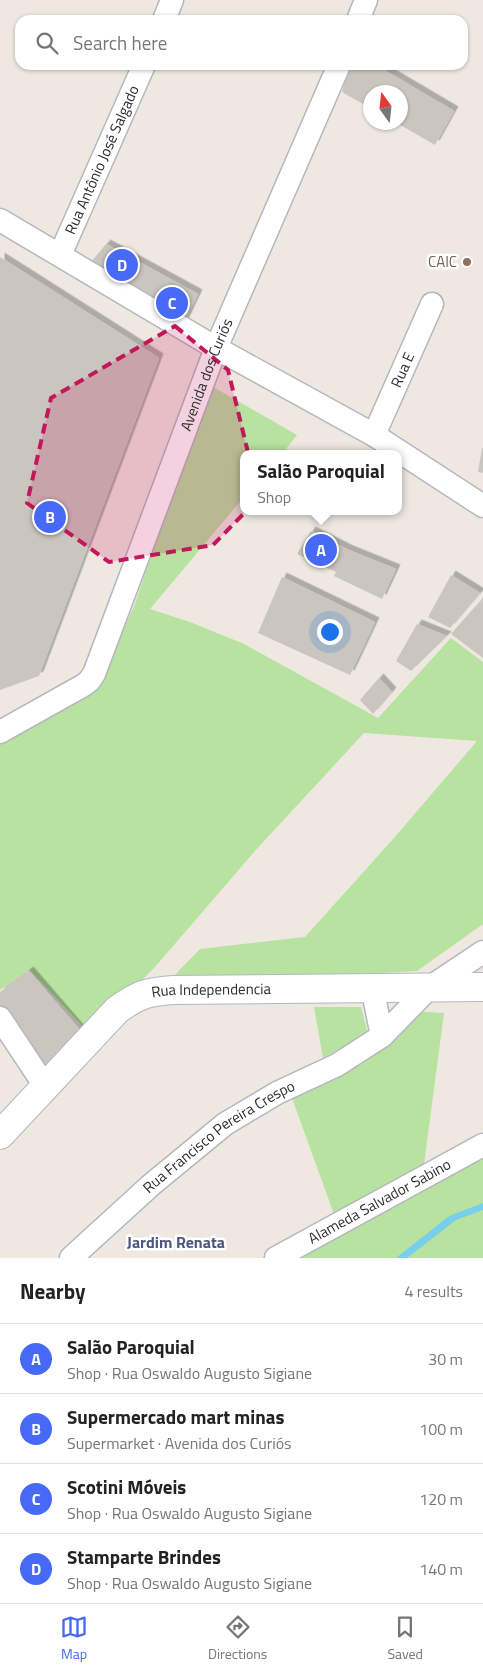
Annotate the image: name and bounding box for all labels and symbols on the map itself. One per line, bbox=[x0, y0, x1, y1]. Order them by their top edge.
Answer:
street label: Rua Antônio José Salgado bbox=[59, 81, 145, 238]
north arrow bbox=[363, 85, 408, 130]
pin: D bbox=[106, 246, 138, 284]
place label: CAIC bbox=[428, 250, 457, 273]
marker: CAIC bbox=[461, 256, 473, 268]
pin: C bbox=[156, 284, 188, 322]
street label: Avenida dos Curiós bbox=[174, 315, 239, 434]
street label: Rua E bbox=[384, 349, 420, 391]
pin: B bbox=[34, 498, 66, 536]
pin: A bbox=[305, 531, 337, 569]
your location bbox=[317, 619, 343, 645]
street label: Rua Independencia bbox=[150, 977, 272, 1003]
street label: Rua Francisco Pereira Crespo bbox=[137, 1074, 299, 1198]
street label: Alameda Salvador Sabino bbox=[304, 1153, 455, 1249]
district label: Jardim Renata bbox=[127, 1230, 225, 1254]

